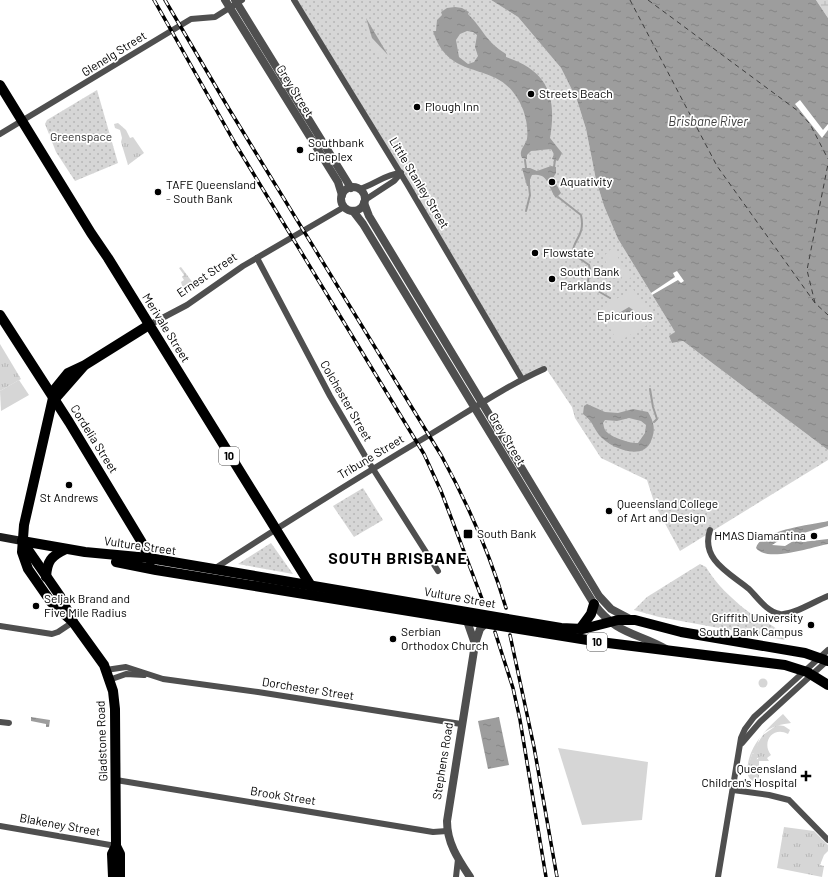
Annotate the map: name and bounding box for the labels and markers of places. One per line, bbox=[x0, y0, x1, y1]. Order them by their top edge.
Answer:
place label: Streets Beach bbox=[539, 86, 613, 100]
marker: Streets Beach bbox=[526, 89, 536, 99]
place label: Plough Inn bbox=[425, 99, 479, 113]
marker: Plough Inn bbox=[412, 102, 422, 112]
place label: Southbank Cineplex bbox=[308, 135, 364, 163]
marker: Southbank Cineplex bbox=[295, 145, 305, 155]
place label: Aquativity bbox=[560, 174, 613, 188]
place label: TAFE Queensland - South Bank bbox=[166, 177, 256, 205]
marker: Aquativity bbox=[547, 177, 557, 187]
marker: TAFE Queensland - South Bank bbox=[153, 187, 163, 197]
place label: Flowstate bbox=[543, 245, 594, 259]
marker: Flowstate bbox=[530, 248, 540, 258]
place label: South Bank Parklands bbox=[560, 264, 619, 292]
marker: South Bank Parklands bbox=[547, 274, 557, 284]
marker: St Andrews bbox=[64, 480, 74, 490]
place label: St Andrews bbox=[40, 490, 99, 504]
place label: Queensland College of Art and Design bbox=[617, 496, 718, 524]
marker: Queensland College of Art and Design bbox=[604, 506, 614, 516]
place label: South Bank bbox=[477, 526, 536, 540]
marker: South Bank bbox=[462, 528, 474, 540]
place label: HMAS Diamantina bbox=[714, 528, 806, 542]
marker: HMAS Diamantina bbox=[809, 531, 819, 541]
place label: Seljak Brand and Five Mile Radius bbox=[44, 591, 130, 619]
marker: Seljak Brand and Five Mile Radius bbox=[31, 601, 41, 611]
place label: Griffith University South Bank Campus bbox=[699, 610, 803, 638]
marker: Griffith University South Bank Campus bbox=[806, 620, 816, 630]
place label: Serbian Orthodox Church bbox=[401, 624, 489, 652]
marker: Serbian Orthodox Church bbox=[388, 634, 398, 644]
place label: Queensland Children's Hospital bbox=[702, 761, 797, 789]
marker: Queensland Children's Hospital bbox=[800, 770, 812, 782]

